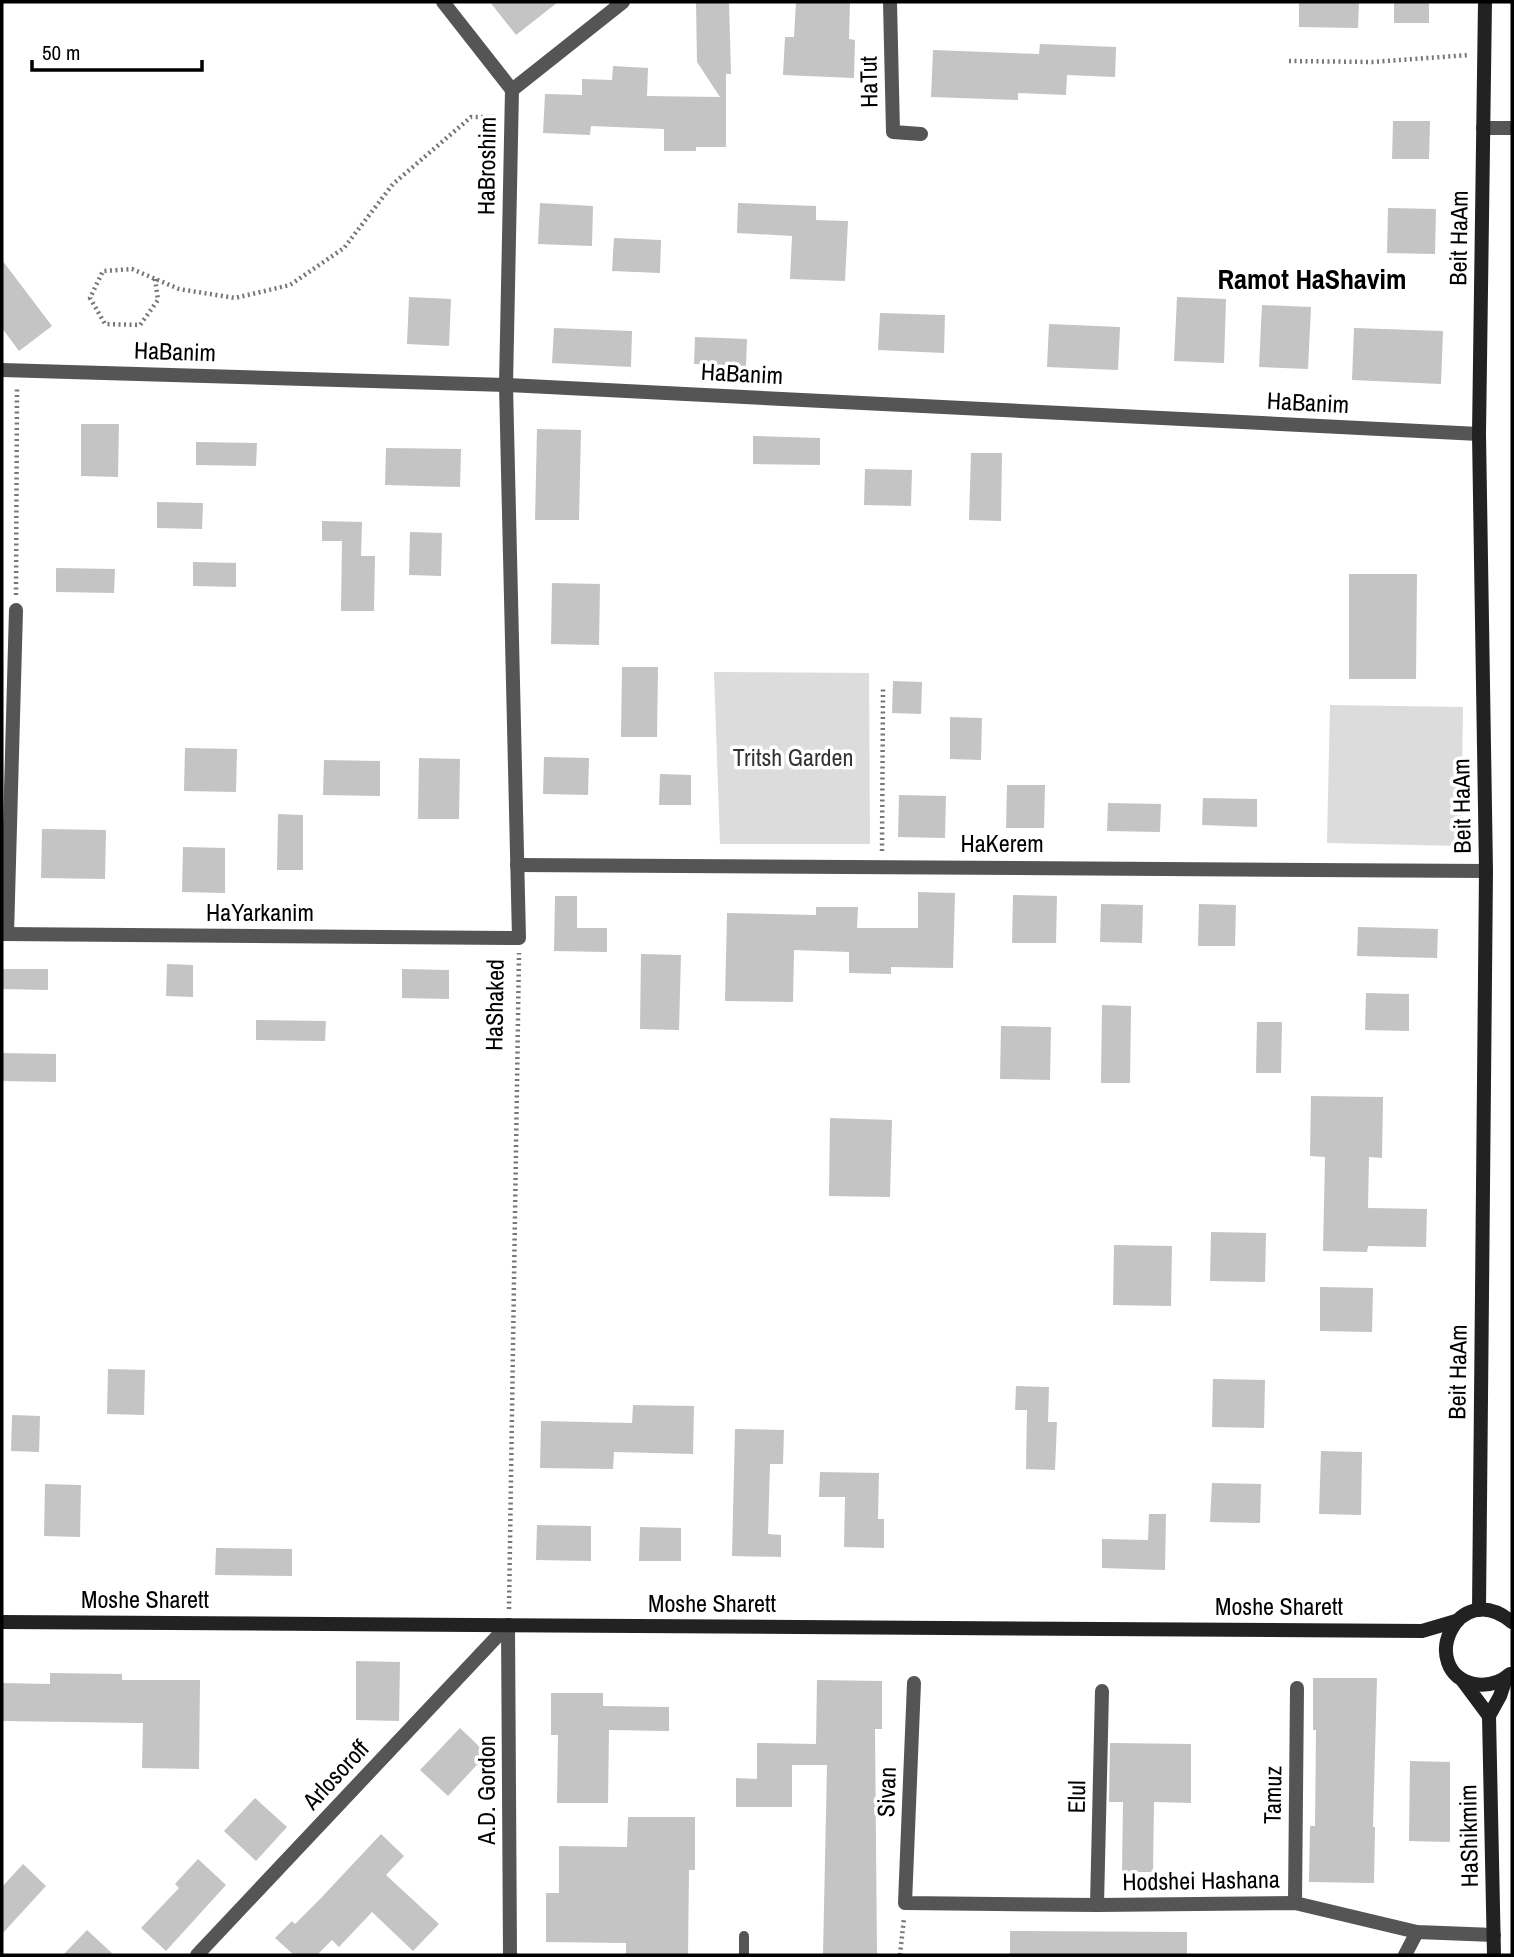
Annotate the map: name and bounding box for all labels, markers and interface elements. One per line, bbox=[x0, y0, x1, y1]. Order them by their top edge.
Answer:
scale bar bbox=[32, 28, 201, 72]
text: 50 m bbox=[42, 38, 80, 67]
street label: HaTut bbox=[852, 55, 884, 108]
street label: HaBroshim bbox=[469, 116, 503, 215]
street label: Beit HaAm bbox=[1441, 190, 1475, 286]
district label: Ramot HaShavim bbox=[1218, 260, 1406, 298]
street label: HaBanim bbox=[133, 334, 217, 368]
street label: HaBanim bbox=[700, 355, 784, 391]
street label: HaBanim bbox=[1266, 384, 1350, 420]
park label: Tritsh Garden bbox=[733, 741, 853, 773]
street label: Beit HaAm bbox=[1444, 758, 1478, 854]
street label: HaKerem bbox=[960, 827, 1044, 859]
street label: HaYarkanim bbox=[206, 896, 314, 928]
street label: HaShaked bbox=[477, 959, 511, 1051]
street label: Beit HaAm bbox=[1440, 1324, 1474, 1420]
street label: Moshe Sharett bbox=[81, 1583, 210, 1615]
street label: Moshe Sharett bbox=[648, 1587, 777, 1619]
street label: Moshe Sharett bbox=[1215, 1590, 1344, 1622]
street label: Arlosoroff bbox=[294, 1732, 376, 1817]
street label: A.D. Gordon bbox=[470, 1735, 502, 1846]
street label: Tamuz bbox=[1255, 1765, 1289, 1824]
street label: Sivan bbox=[869, 1766, 903, 1818]
street label: Elul bbox=[1060, 1780, 1092, 1814]
street label: HaShikmim bbox=[1451, 1784, 1485, 1888]
street label: Hodshei Hashana bbox=[1122, 1863, 1280, 1897]

